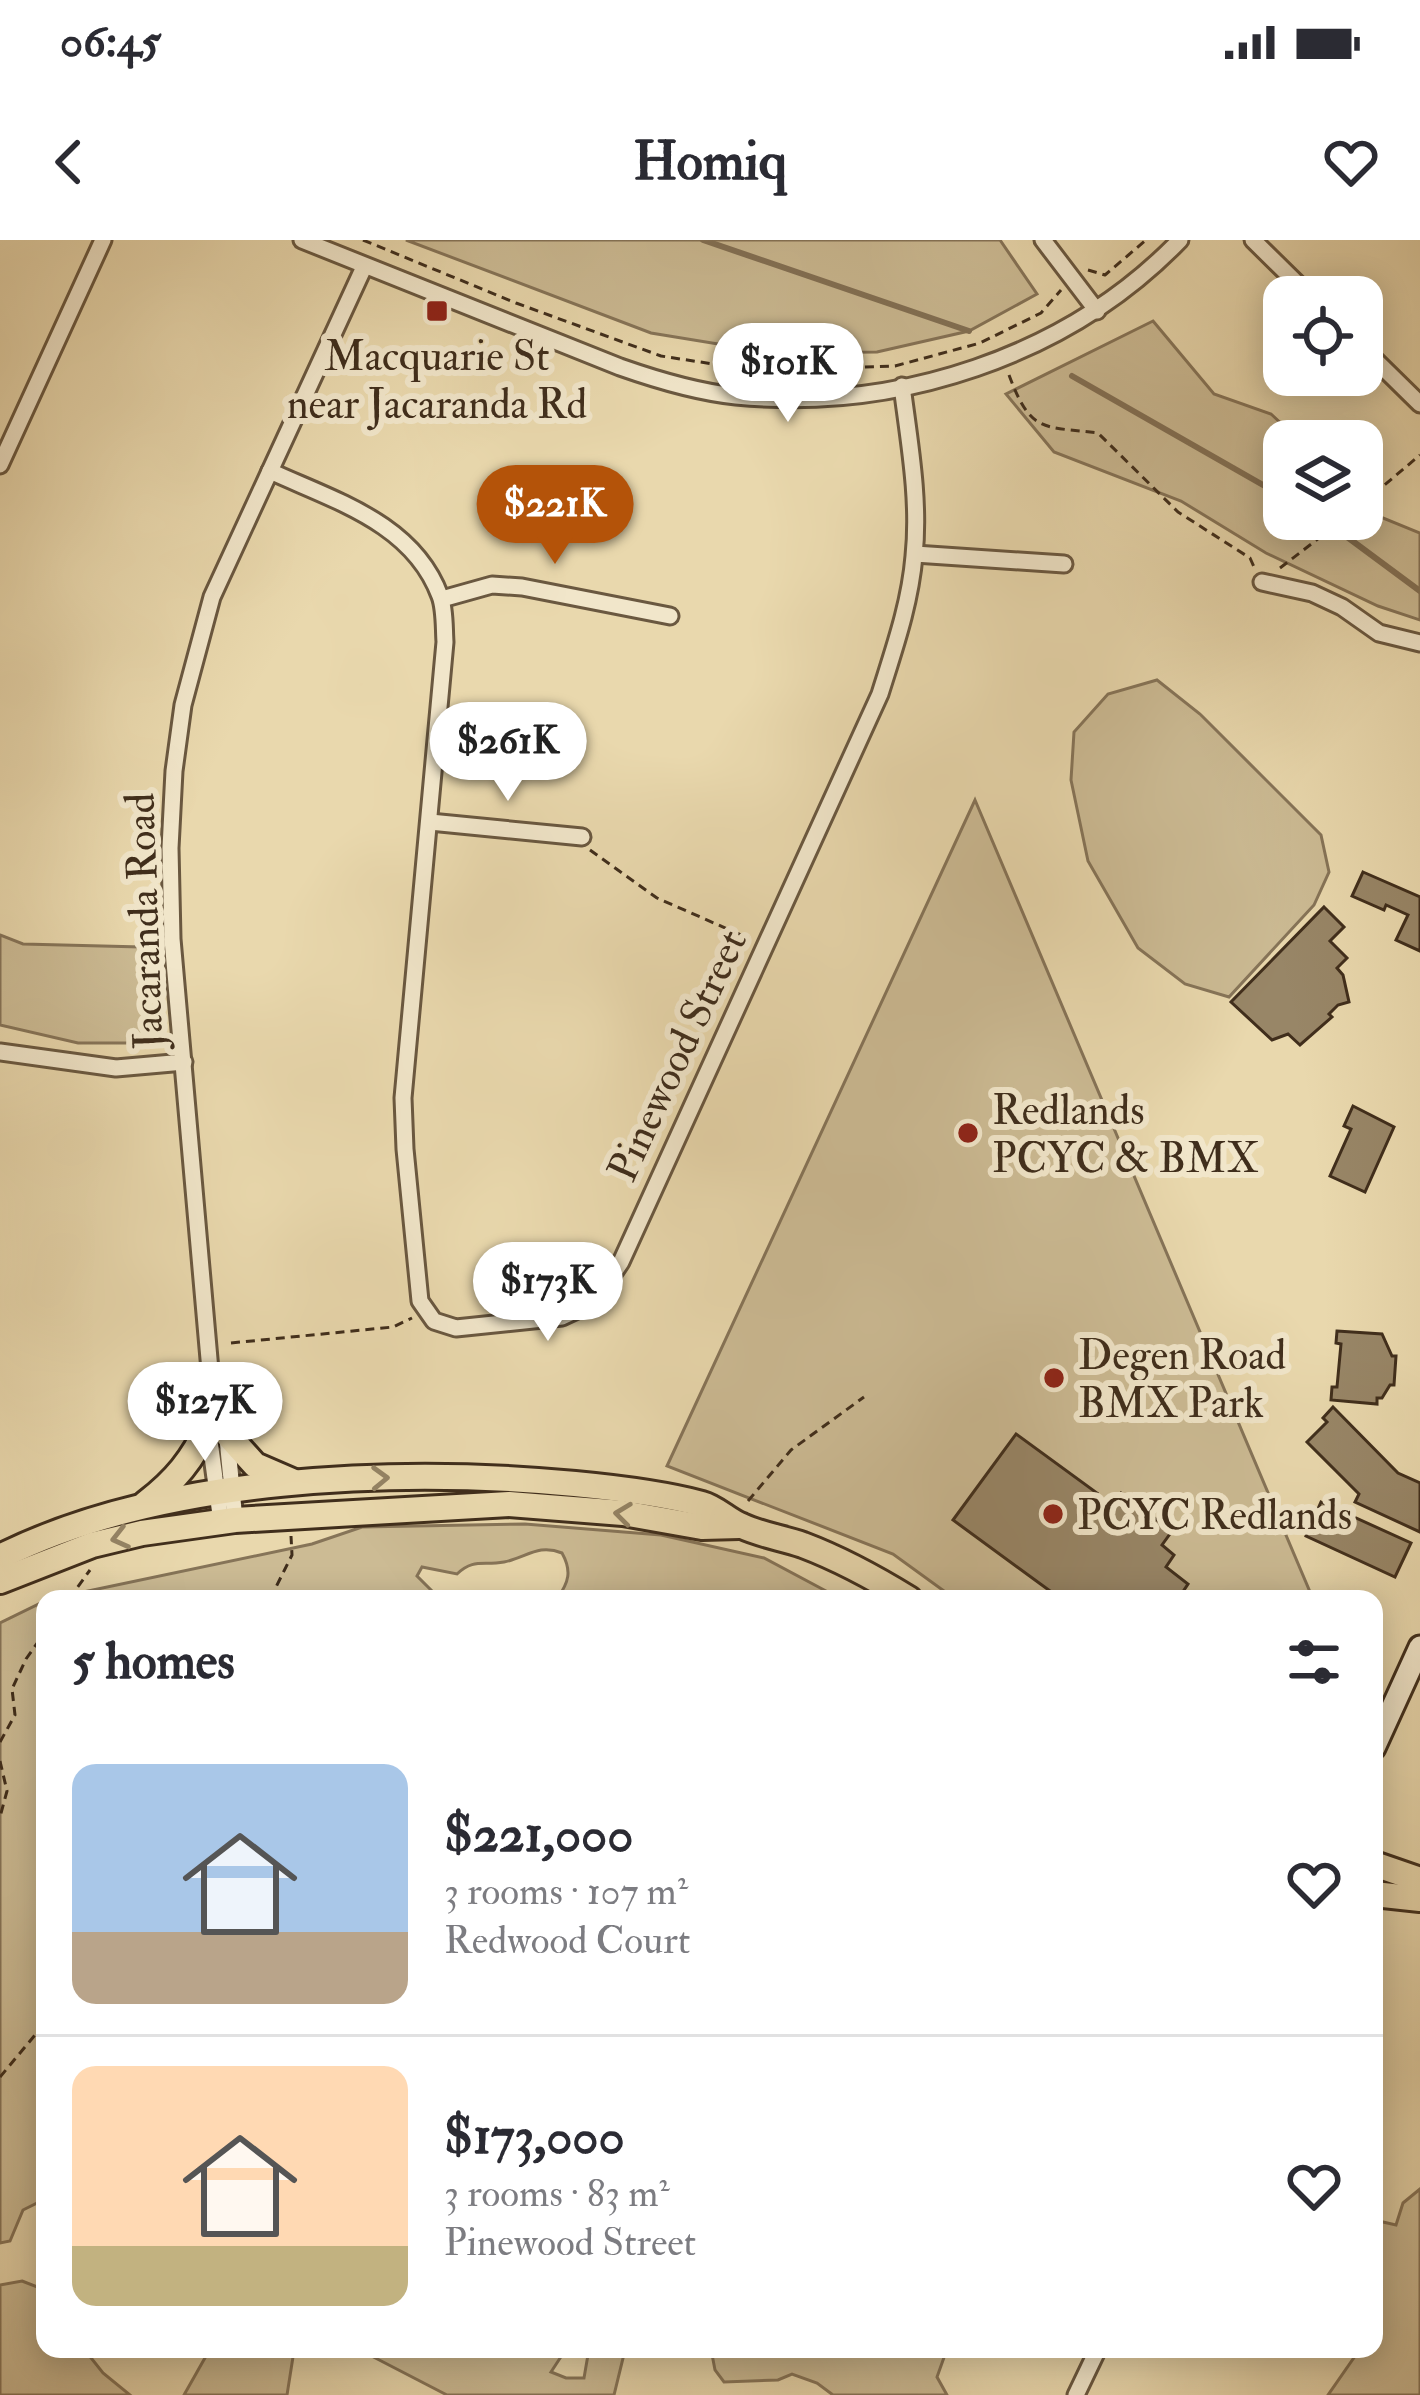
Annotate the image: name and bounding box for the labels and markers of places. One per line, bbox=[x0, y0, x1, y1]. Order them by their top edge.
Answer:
marker: Macquarie St near Jacaranda Rd bbox=[424, 298, 450, 324]
pin: $101K bbox=[704, 323, 872, 425]
place label: Macquarie St near Jacaranda Rd bbox=[287, 331, 587, 431]
pin: $221K bbox=[471, 465, 639, 567]
pin: $261K bbox=[424, 702, 592, 804]
place label: Redlands PCYC & BMX bbox=[992, 1085, 1259, 1185]
marker: Redlands PCYC & BMX bbox=[955, 1120, 981, 1146]
pin: $173K bbox=[464, 1242, 632, 1344]
place label: Degen Road BMX Park bbox=[1078, 1330, 1287, 1430]
pin: $127K bbox=[121, 1362, 289, 1464]
marker: Degen Road BMX Park bbox=[1041, 1365, 1067, 1391]
place label: PCYC Redlands bbox=[1077, 1490, 1352, 1542]
marker: PCYC Redlands bbox=[1040, 1501, 1066, 1527]

